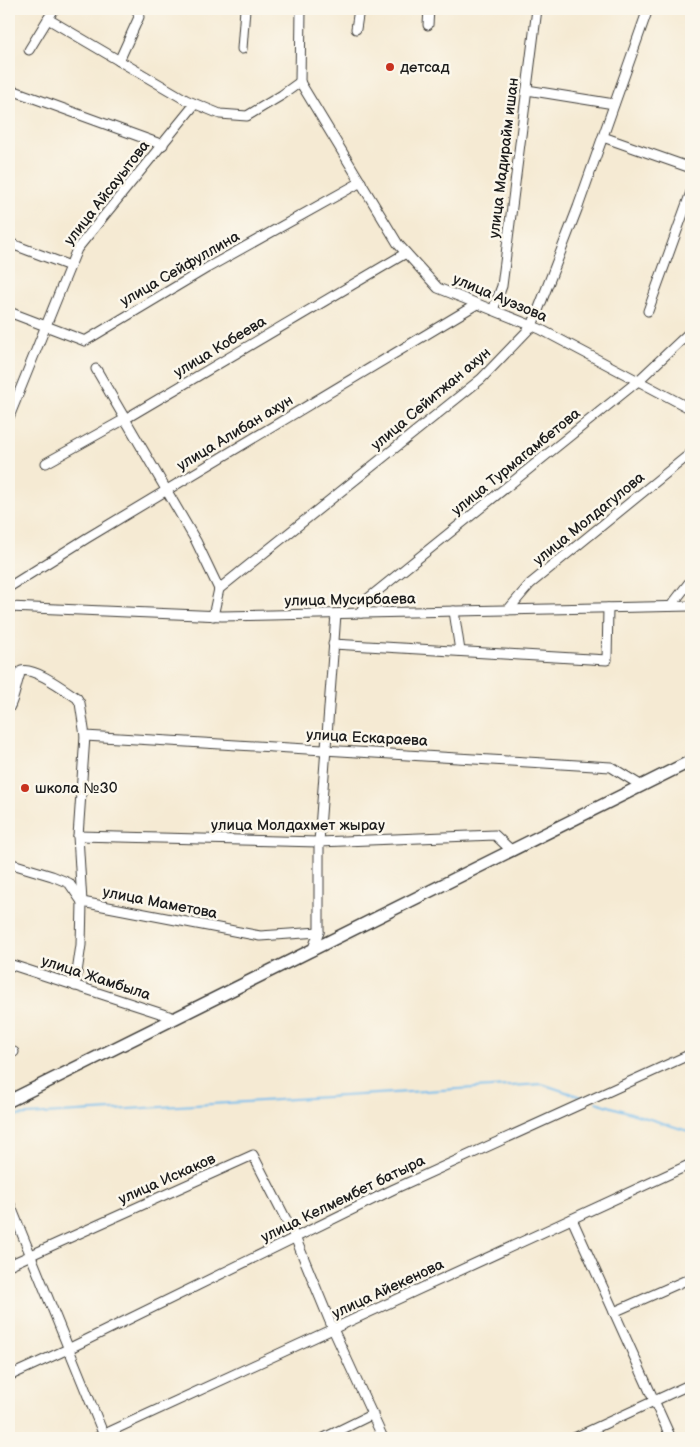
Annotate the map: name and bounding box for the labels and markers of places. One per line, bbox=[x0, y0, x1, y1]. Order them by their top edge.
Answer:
place label: детсад bbox=[400, 58, 450, 77]
marker: детсад bbox=[384, 61, 396, 73]
place label: школа №30 bbox=[35, 779, 118, 798]
marker: школа №30 bbox=[19, 782, 31, 794]

